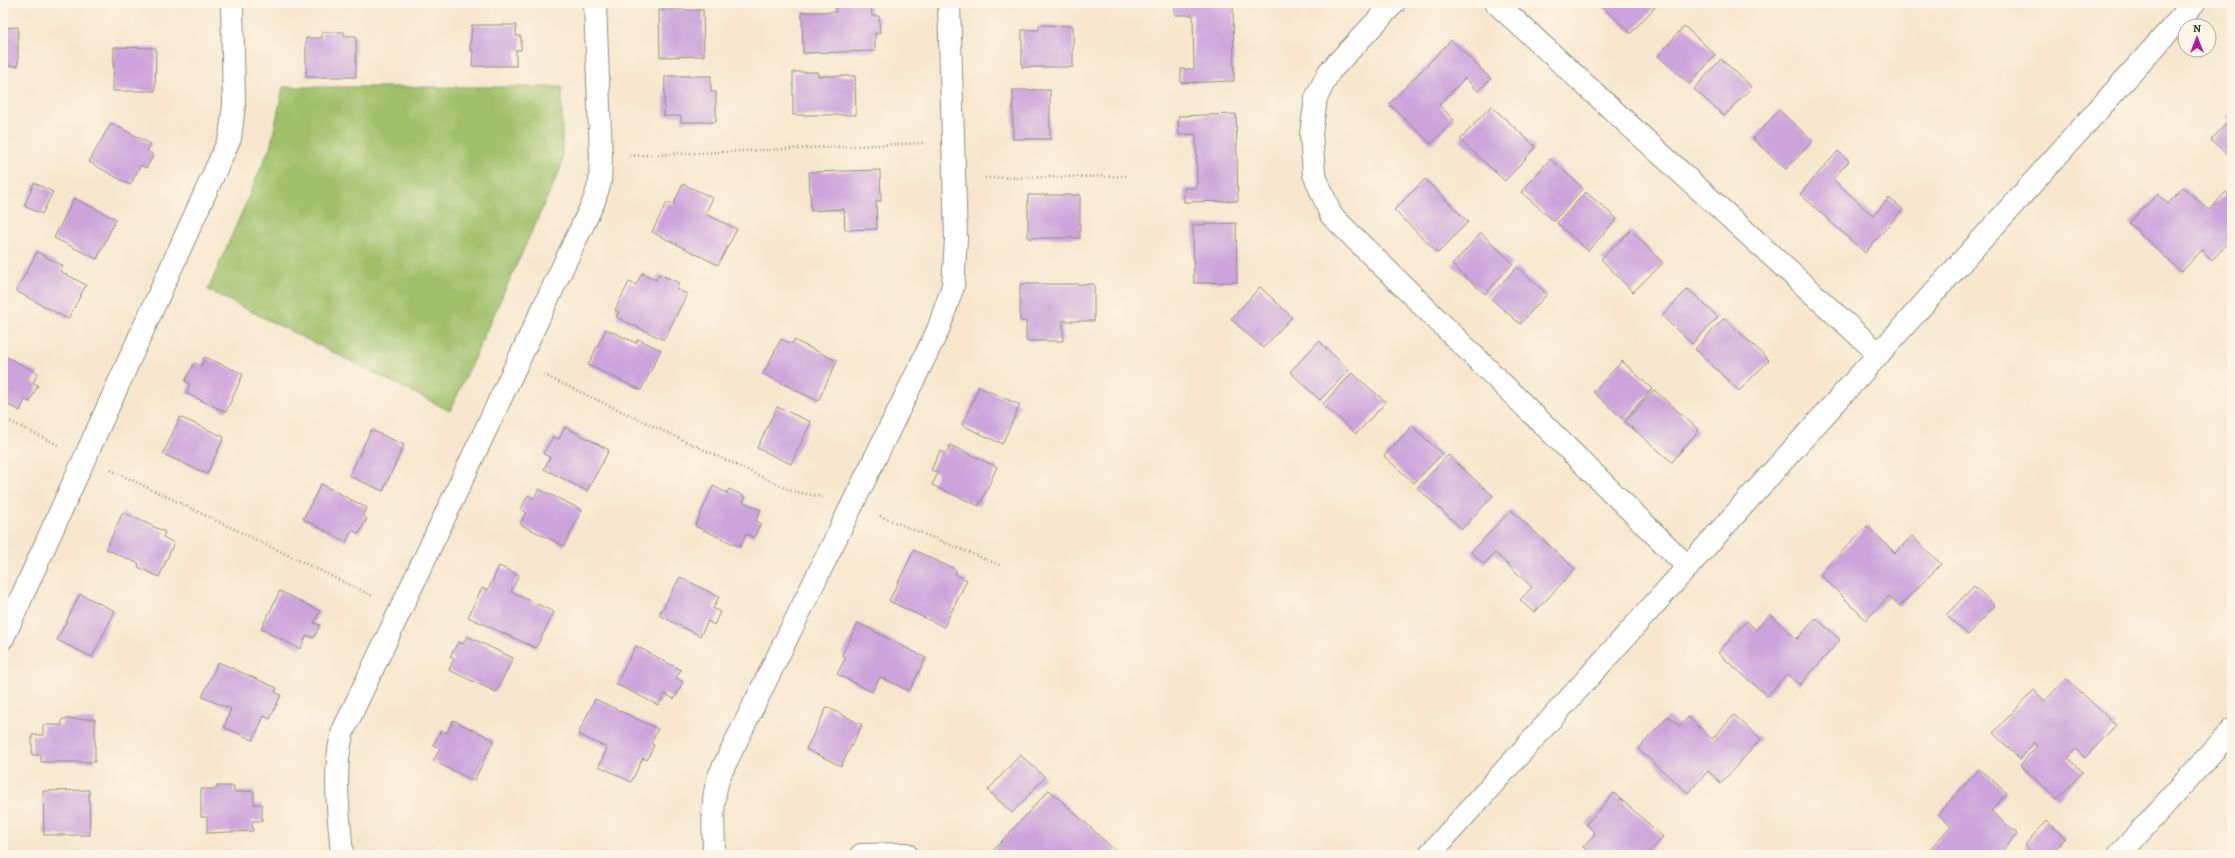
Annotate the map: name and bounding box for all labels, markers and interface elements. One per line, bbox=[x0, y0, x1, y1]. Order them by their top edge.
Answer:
north arrow bbox=[2177, 18, 2217, 58]
text: N bbox=[2193, 21, 2201, 36]

